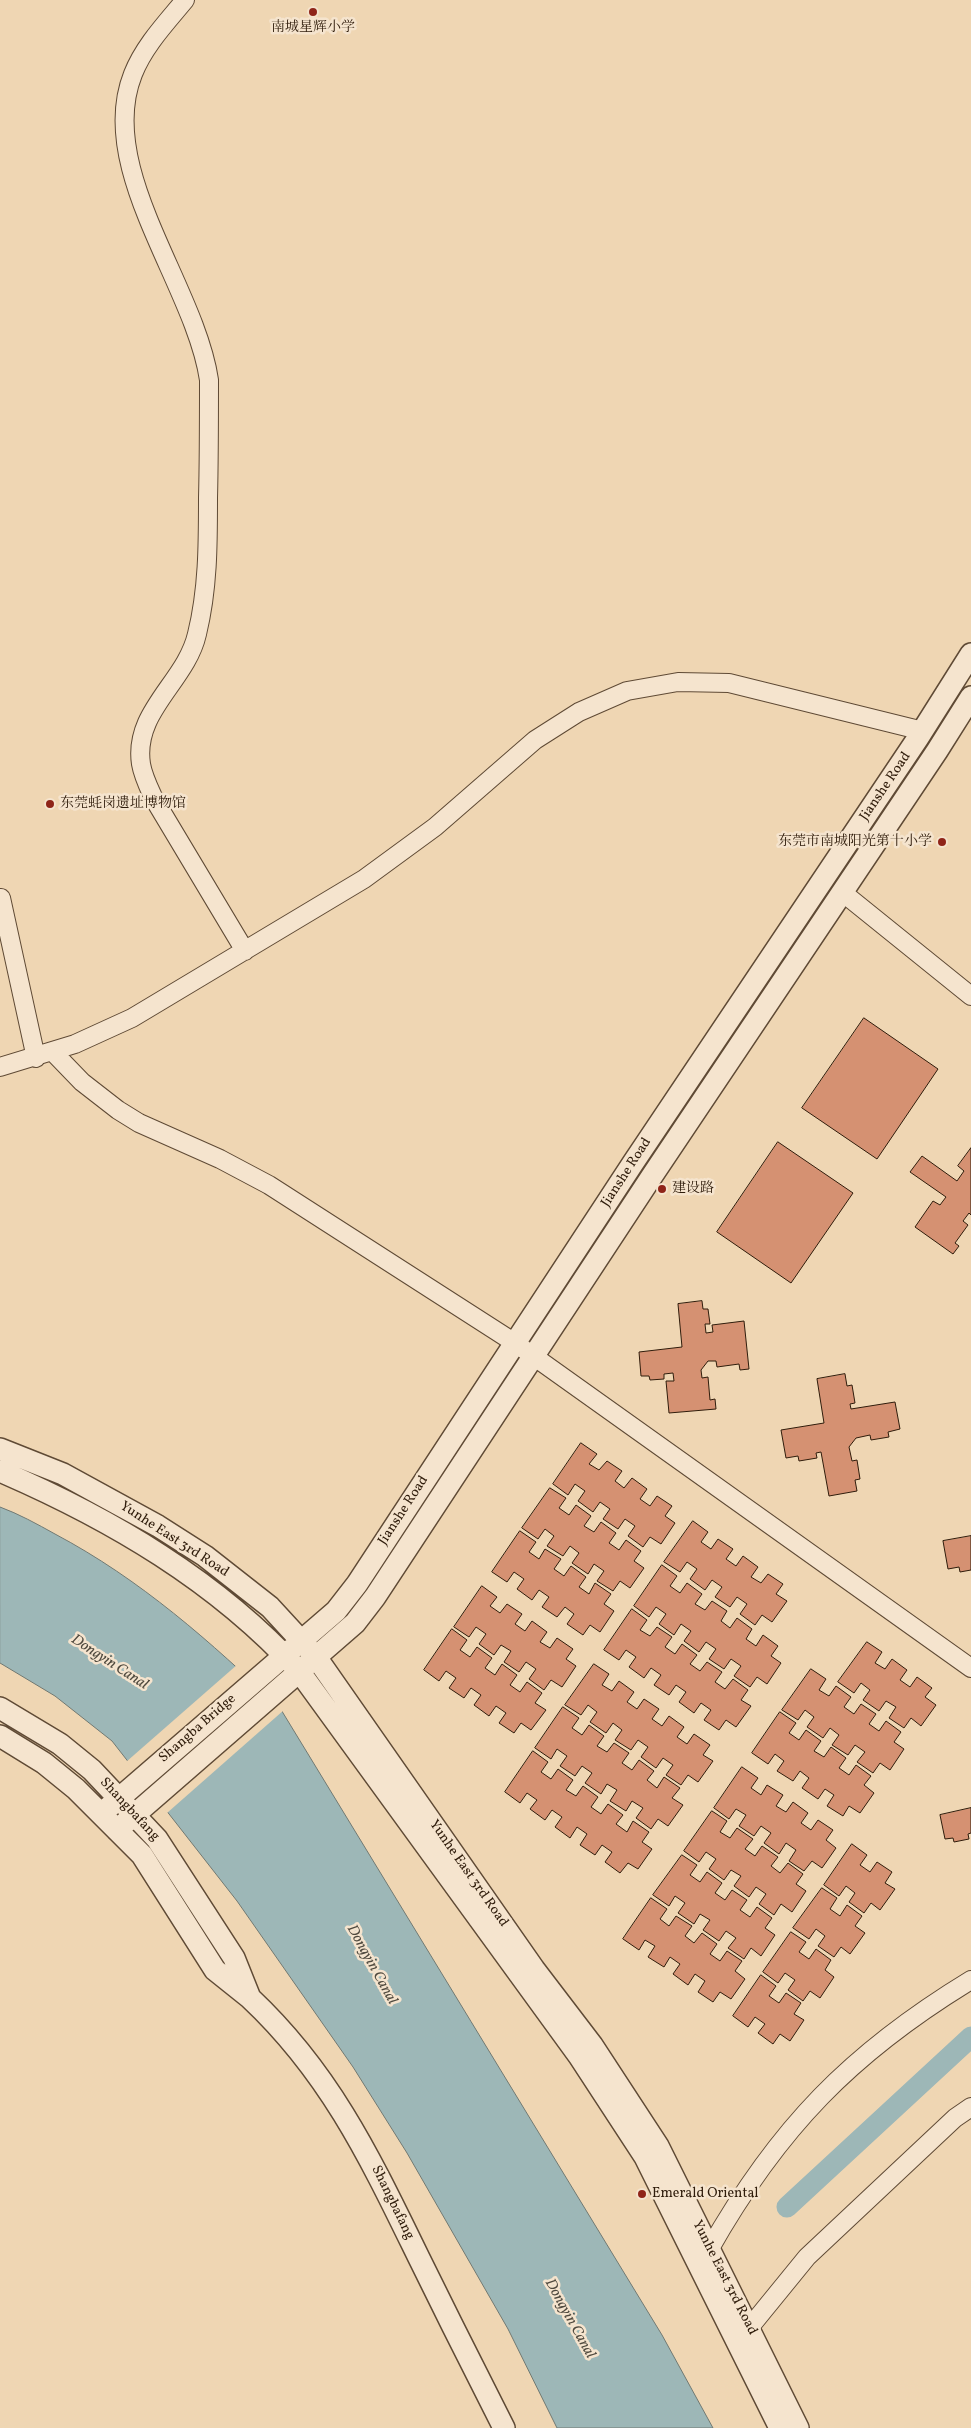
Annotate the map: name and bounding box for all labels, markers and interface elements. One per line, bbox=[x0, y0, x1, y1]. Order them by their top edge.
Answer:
marker: 南城星辉小学 bbox=[307, 6, 319, 18]
place label: 南城星辉小学 bbox=[271, 20, 355, 36]
street label: Jianshe Road bbox=[857, 749, 915, 825]
place label: 东莞蚝岗遗址博物馆 bbox=[60, 796, 186, 812]
marker: 东莞蚝岗遗址博物馆 bbox=[44, 798, 56, 810]
place label: 东莞市南城阳光第十小学 bbox=[778, 834, 932, 850]
marker: 东莞市南城阳光第十小学 bbox=[936, 836, 948, 848]
street label: Jianshe Road bbox=[598, 1135, 656, 1211]
place label: 建设路 bbox=[672, 1181, 714, 1197]
marker: 建设路 bbox=[656, 1183, 668, 1195]
street label: Jianshe Road bbox=[375, 1473, 433, 1549]
street label: Yunhe East 3rd Road bbox=[116, 1498, 232, 1582]
water label: Dongyin Canal bbox=[67, 1631, 151, 1695]
street label: Shangba Bridge bbox=[156, 1691, 240, 1767]
street label: Shangbafang bbox=[95, 1775, 163, 1845]
street label: Yunhe East 3rd Road bbox=[425, 1817, 511, 1931]
water label: Dongyin Canal bbox=[342, 1922, 400, 2008]
street label: Shangbafang bbox=[367, 2163, 417, 2243]
place label: Emerald Oriental bbox=[652, 2186, 759, 2202]
marker: Emerald Oriental bbox=[636, 2188, 648, 2200]
street label: Yunhe East 3rd Road bbox=[688, 2218, 760, 2338]
water label: Dongyin Canal bbox=[540, 2276, 598, 2362]

